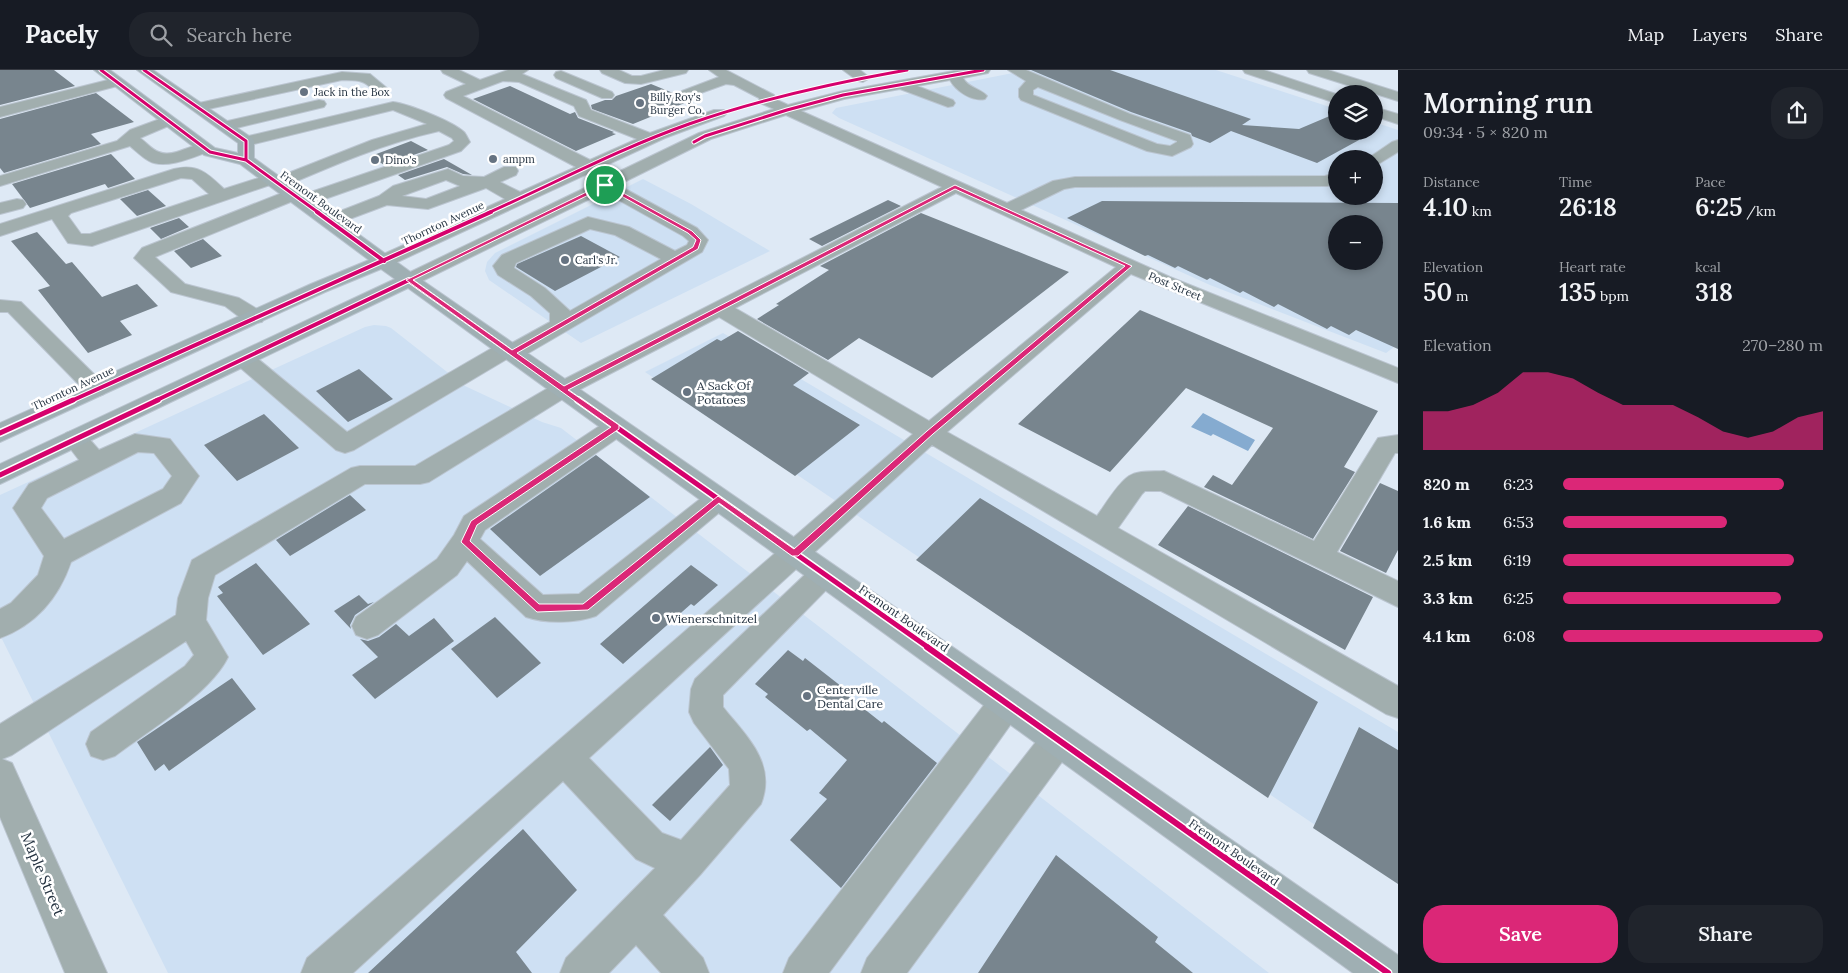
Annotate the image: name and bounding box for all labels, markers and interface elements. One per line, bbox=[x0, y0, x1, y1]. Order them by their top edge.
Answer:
search box bbox=[129, 12, 479, 57]
text: Pacely bbox=[25, 19, 99, 50]
icon: search bbox=[147, 21, 175, 49]
text: Search here bbox=[187, 23, 292, 47]
text: Map bbox=[1628, 23, 1664, 46]
text: Layers bbox=[1692, 23, 1747, 46]
text: Share bbox=[1775, 23, 1823, 46]
place label: Jack in the Box bbox=[313, 85, 390, 99]
map controls bbox=[1328, 85, 1383, 270]
button: layers bbox=[1328, 85, 1383, 140]
text: Morning run bbox=[1423, 85, 1593, 121]
marker: Jack in the Box bbox=[298, 86, 310, 98]
button: share bbox=[1771, 87, 1823, 139]
place label: Billy Roy's Burger Co. bbox=[650, 90, 705, 117]
marker: Billy Roy's Burger Co. bbox=[634, 97, 646, 109]
text: 09:34 · 5 × 820 m bbox=[1423, 122, 1548, 142]
button: + bbox=[1328, 150, 1383, 205]
place label: ampm bbox=[503, 152, 535, 166]
place label: Dino's bbox=[385, 153, 417, 167]
marker: ampm bbox=[487, 153, 499, 165]
marker: Dino's bbox=[369, 154, 381, 166]
pin bbox=[584, 164, 626, 206]
street label: Fremont Boulevard bbox=[277, 168, 365, 237]
icon: arrive bbox=[591, 171, 619, 199]
text: Distance bbox=[1423, 173, 1480, 191]
text: Time bbox=[1559, 173, 1592, 191]
text: Pace bbox=[1695, 173, 1726, 191]
text: 4.10 bbox=[1423, 191, 1468, 223]
text: 26:18 bbox=[1559, 191, 1617, 223]
text: 6:25 bbox=[1695, 191, 1743, 223]
street label: Thornton Avenue bbox=[400, 198, 486, 248]
text: km bbox=[1468, 202, 1492, 220]
text: /km bbox=[1743, 202, 1776, 220]
button: − bbox=[1328, 215, 1383, 270]
place label: Carl's Jr. bbox=[575, 253, 617, 267]
marker: Carl's Jr. bbox=[559, 254, 571, 266]
text: Elevation bbox=[1423, 258, 1483, 276]
text: Heart rate bbox=[1559, 258, 1626, 276]
text: kcal bbox=[1695, 258, 1721, 276]
street label: Post Street bbox=[1146, 269, 1204, 304]
text: 50 bbox=[1423, 276, 1452, 308]
text: 135 bbox=[1559, 276, 1596, 308]
text: 318 bbox=[1695, 276, 1733, 308]
text: m bbox=[1452, 287, 1469, 305]
text: bpm bbox=[1596, 287, 1629, 305]
text: Elevation bbox=[1423, 335, 1492, 355]
text: 270–280 m bbox=[1742, 335, 1823, 355]
street label: Thornton Avenue bbox=[30, 363, 116, 413]
place label: A Sack Of Potatoes bbox=[696, 378, 751, 407]
marker: A Sack Of Potatoes bbox=[681, 386, 693, 398]
text: 820 m bbox=[1423, 474, 1470, 494]
text: 6:23 bbox=[1503, 474, 1534, 494]
text: 1.6 km bbox=[1423, 512, 1471, 532]
text: 6:53 bbox=[1503, 512, 1534, 532]
text: 2.5 km bbox=[1423, 550, 1472, 570]
text: 6:19 bbox=[1503, 550, 1531, 570]
street label: Fremont Boulevard bbox=[856, 581, 952, 655]
text: 3.3 km bbox=[1423, 588, 1473, 608]
text: 6:25 bbox=[1503, 588, 1534, 608]
place label: Wienerschnitzel bbox=[666, 611, 757, 626]
marker: Wienerschnitzel bbox=[650, 612, 662, 624]
text: 4.1 km bbox=[1423, 626, 1470, 646]
text: 6:08 bbox=[1503, 626, 1535, 646]
place label: Centerville Dental Care bbox=[817, 682, 884, 711]
marker: Centerville Dental Care bbox=[801, 690, 813, 702]
street label: Fremont Boulevard bbox=[1186, 815, 1282, 889]
street label: Maple Street bbox=[17, 829, 69, 919]
button: Save bbox=[1423, 905, 1618, 963]
button: Share bbox=[1628, 905, 1823, 963]

